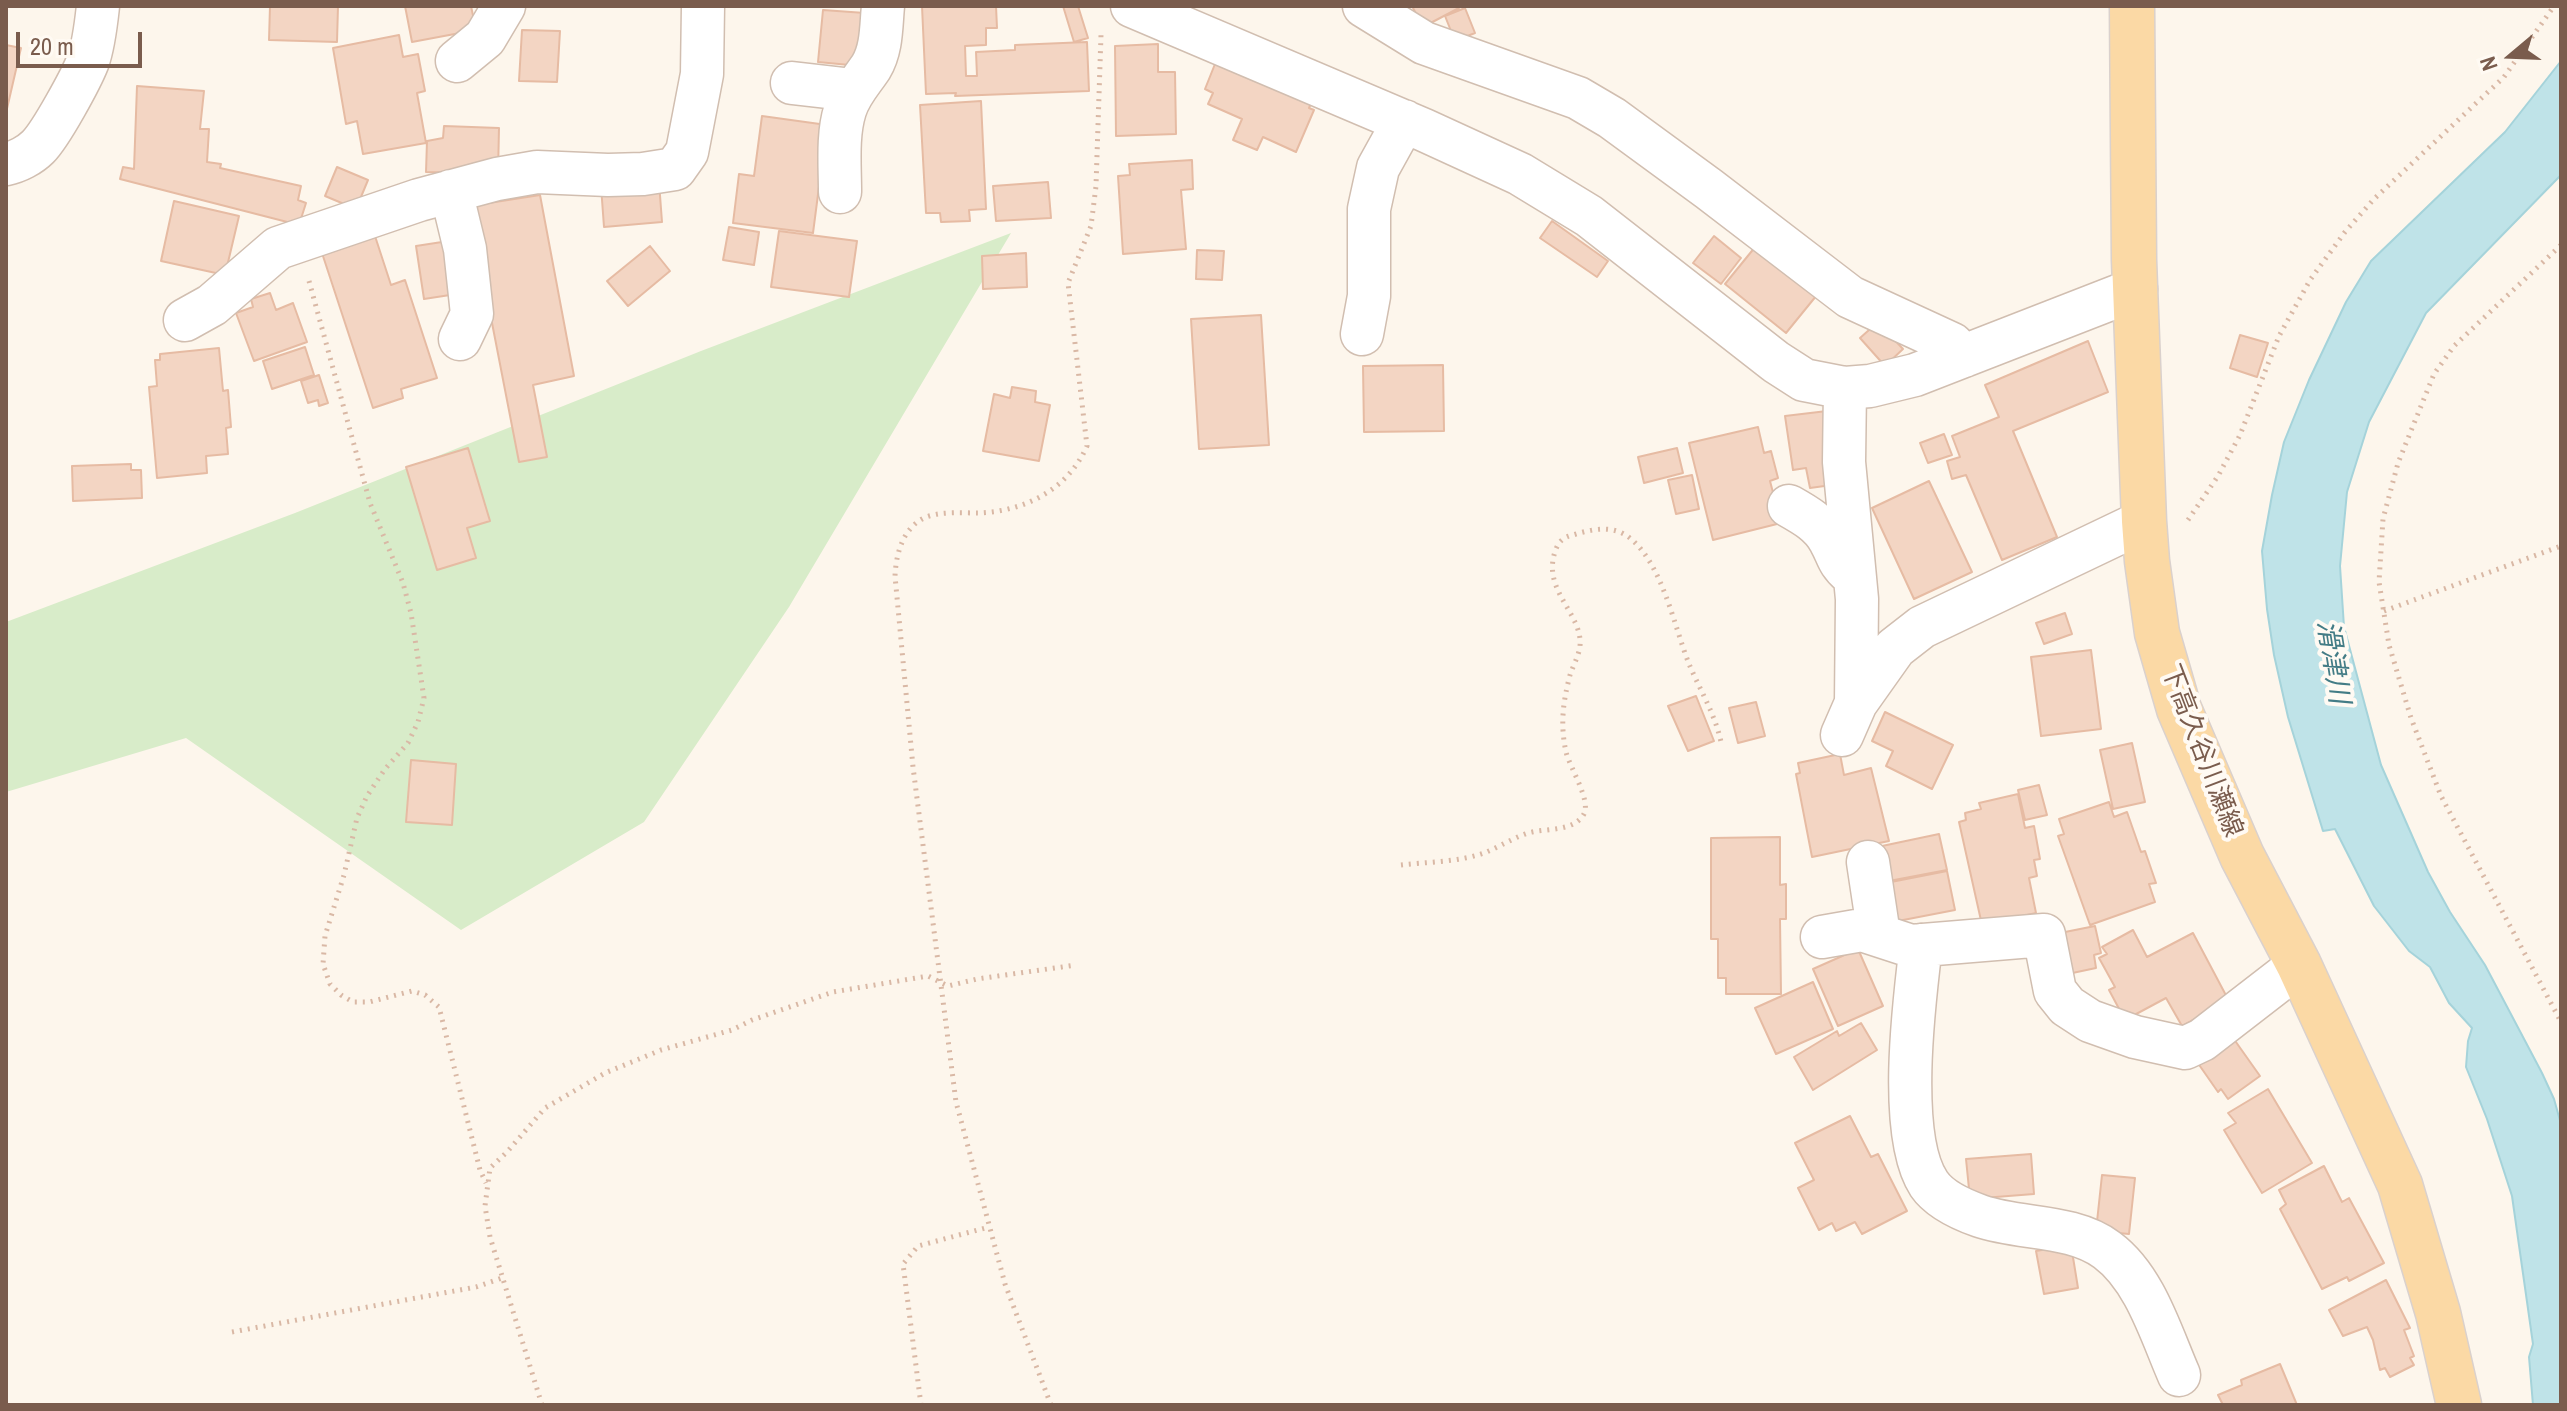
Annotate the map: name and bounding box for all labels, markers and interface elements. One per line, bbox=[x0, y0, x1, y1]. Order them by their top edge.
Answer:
scale bar bbox=[20, 16, 146, 66]
north arrow bbox=[2471, 16, 2551, 96]
text: 20 m bbox=[30, 30, 74, 62]
text: N bbox=[2472, 53, 2505, 75]
water label: 滑津川 bbox=[2309, 618, 2355, 706]
street label: 下高久谷川瀬線 bbox=[2154, 660, 2248, 842]

